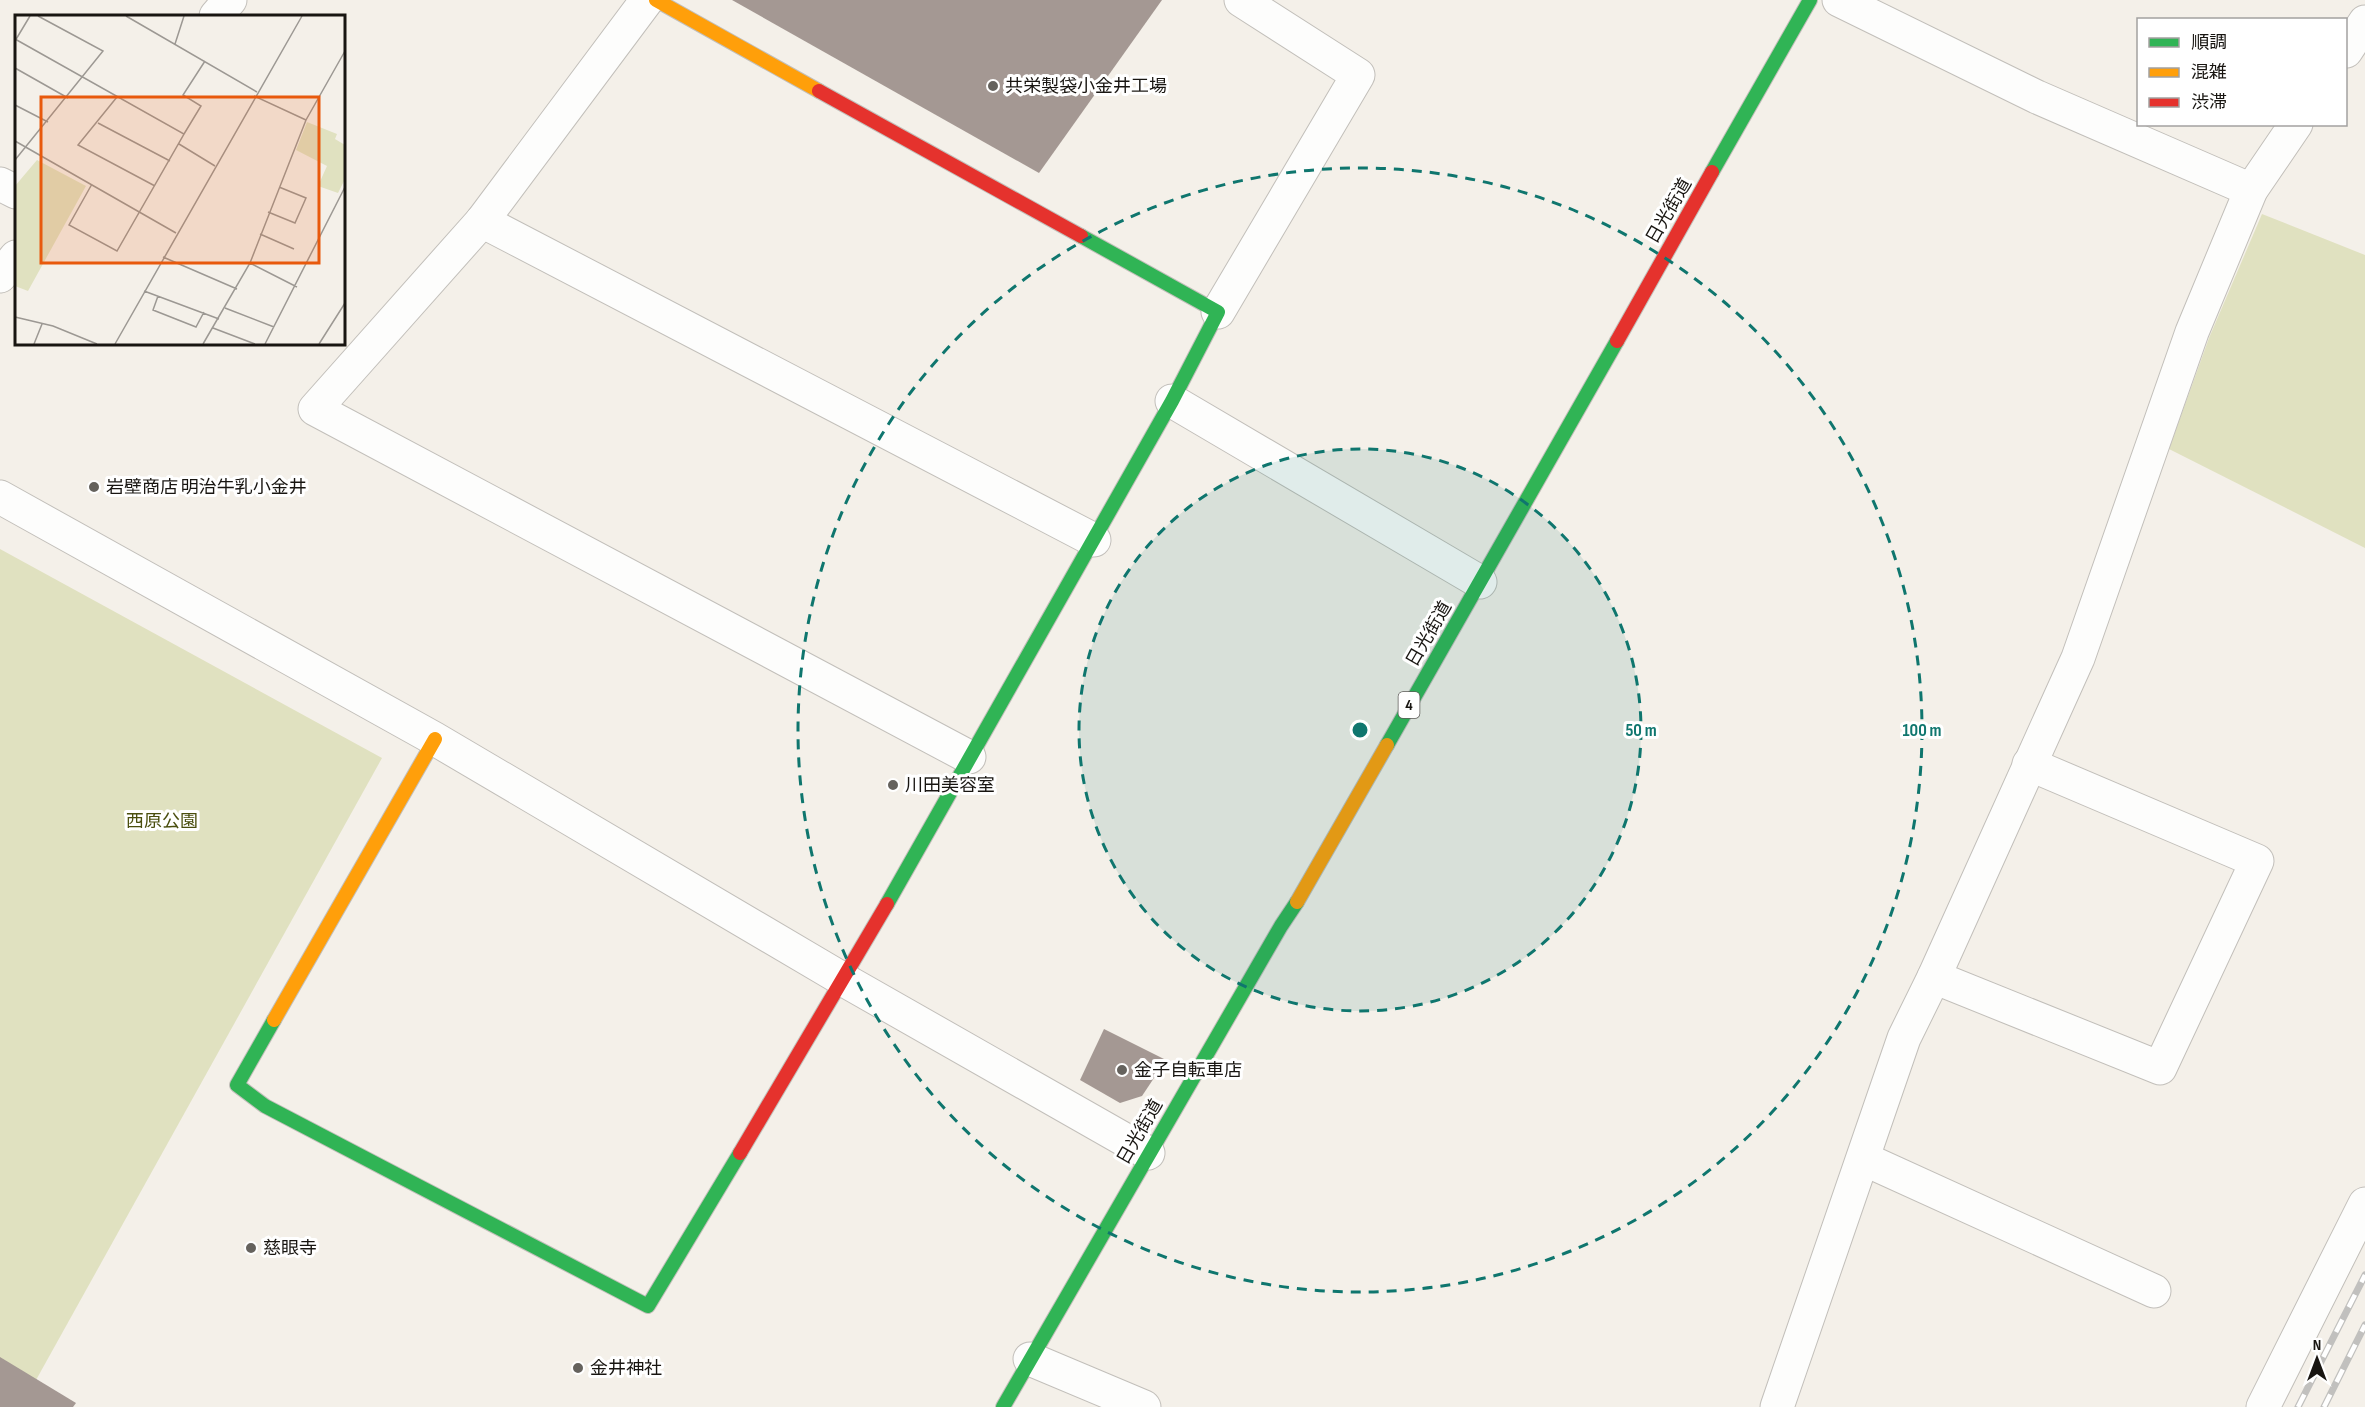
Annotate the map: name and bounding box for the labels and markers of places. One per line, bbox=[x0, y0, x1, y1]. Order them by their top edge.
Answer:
place label: 共栄製袋小金井工場 bbox=[1005, 76, 1167, 97]
marker: 共栄製袋小金井工場 bbox=[986, 79, 1000, 93]
place label: 岩壁商店 明治牛乳小金井 bbox=[106, 477, 307, 498]
marker: 岩壁商店 明治牛乳小金井 bbox=[87, 480, 101, 494]
centre of rings bbox=[1350, 720, 1370, 740]
place label: 川田美容室 bbox=[905, 775, 995, 796]
marker: 川田美容室 bbox=[886, 778, 900, 792]
place label: 金子自転車店 bbox=[1134, 1060, 1242, 1081]
marker: 金子自転車店 bbox=[1115, 1063, 1129, 1077]
place label: 慈眼寺 bbox=[263, 1238, 317, 1259]
marker: 慈眼寺 bbox=[244, 1241, 258, 1255]
place label: 金井神社 bbox=[590, 1358, 662, 1379]
marker: 金井神社 bbox=[571, 1361, 585, 1375]

